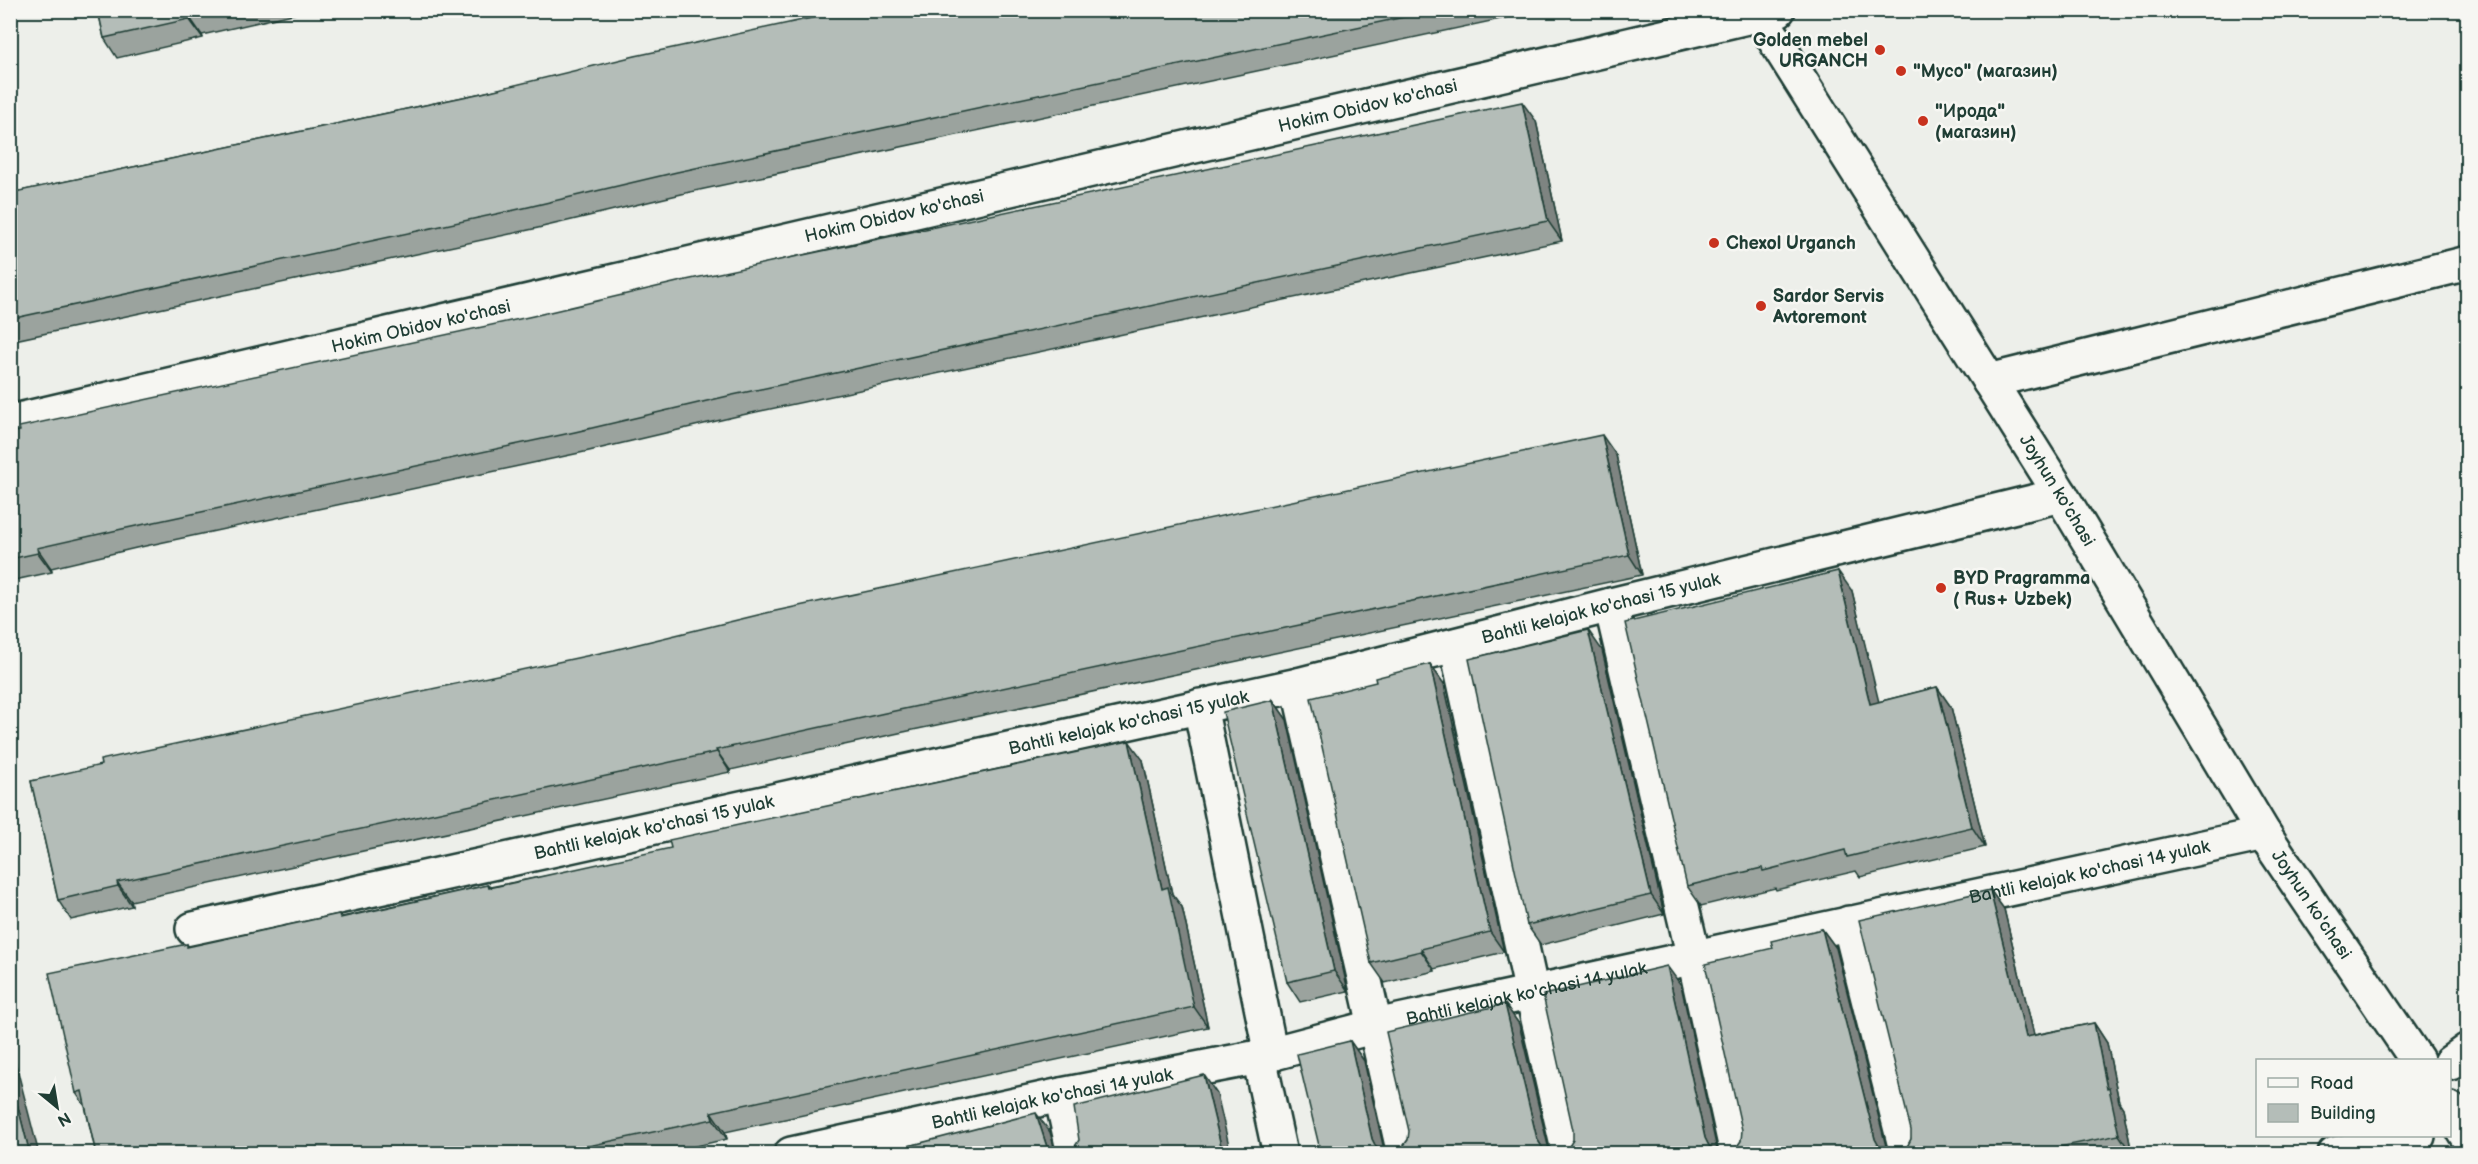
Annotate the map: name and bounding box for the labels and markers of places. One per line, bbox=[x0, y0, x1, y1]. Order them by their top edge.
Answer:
place label: Golden mebel URGANCH bbox=[1753, 30, 1868, 72]
marker: Golden mebel URGANCH bbox=[1873, 43, 1887, 57]
place label: "Мусо" (магазин) bbox=[1913, 61, 2058, 82]
marker: "Мусо" (магазин) bbox=[1894, 64, 1908, 78]
place label: "Ирода" (магазин) bbox=[1935, 101, 2017, 143]
marker: "Ирода" (магазин) bbox=[1916, 114, 1930, 128]
place label: Chexol Urganch bbox=[1726, 233, 1856, 254]
marker: Chexol Urganch bbox=[1707, 236, 1721, 250]
place label: Sardor Servis Avtoremont bbox=[1772, 286, 1884, 328]
marker: Sardor Servis Avtoremont bbox=[1754, 299, 1768, 313]
place label: BYD Pragramma ( Rus+ Uzbek) bbox=[1953, 568, 2090, 610]
marker: BYD Pragramma ( Rus+ Uzbek) bbox=[1934, 581, 1948, 595]

